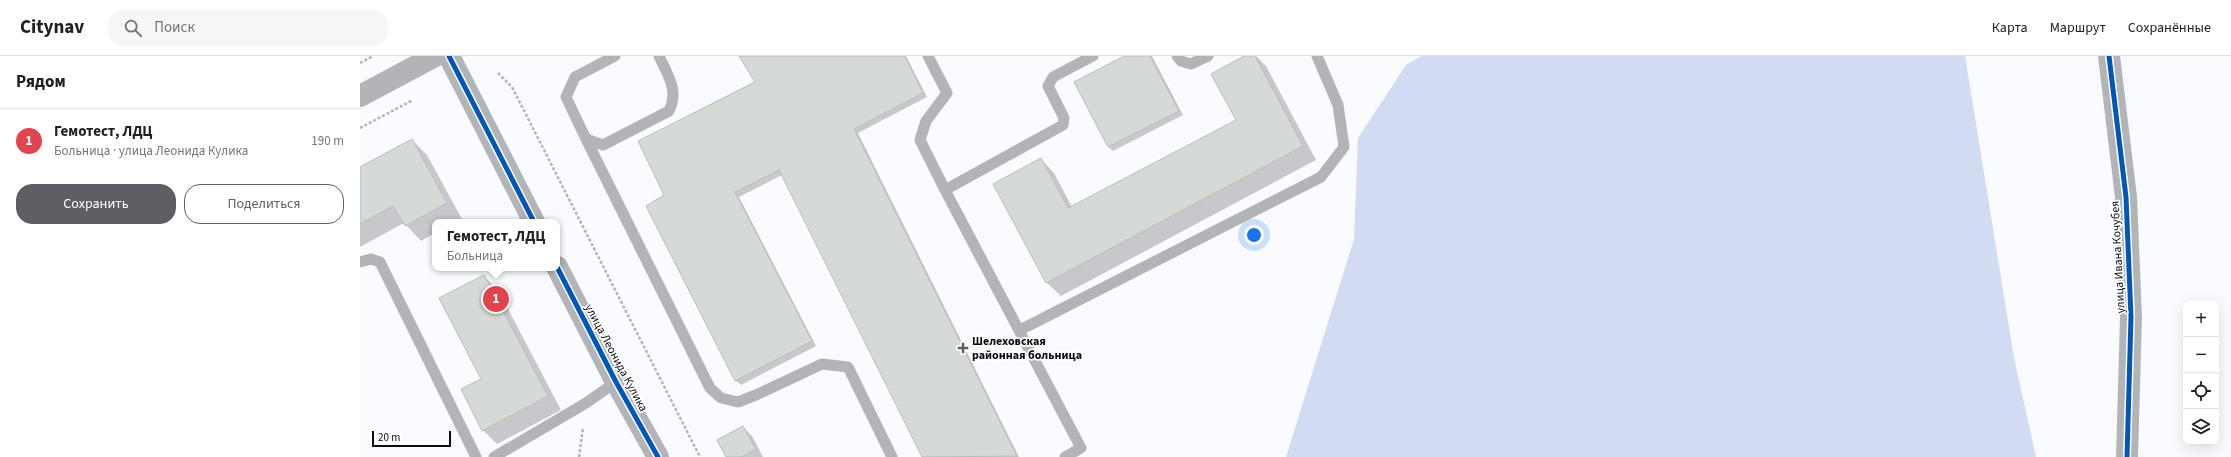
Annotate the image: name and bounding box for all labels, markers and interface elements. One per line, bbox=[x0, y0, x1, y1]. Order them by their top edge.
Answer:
search box bbox=[108, 10, 388, 46]
text: Citynav bbox=[20, 14, 84, 41]
icon: search bbox=[122, 17, 144, 39]
text: Поиск bbox=[154, 17, 195, 38]
text: Карта bbox=[1992, 18, 2028, 38]
text: Маршрут bbox=[2050, 18, 2106, 38]
text: Сохранённые bbox=[2128, 18, 2211, 38]
text: Рядом bbox=[16, 70, 66, 94]
text: Гемотест, ЛДЦ bbox=[54, 121, 152, 142]
text: 1 bbox=[26, 132, 32, 150]
text: 190 m bbox=[311, 132, 344, 150]
text: Больница · улица Леонида Кулика bbox=[54, 142, 248, 160]
button: Сохранить bbox=[16, 184, 176, 224]
button: Поделиться bbox=[184, 184, 344, 224]
street label: улица Ивана Кочубея bbox=[2107, 200, 2129, 314]
popup bbox=[432, 219, 560, 271]
your location bbox=[1244, 225, 1264, 245]
text: Гемотест, ЛДЦ bbox=[447, 226, 545, 247]
text: Больница bbox=[447, 247, 503, 265]
pin: 1 bbox=[483, 284, 509, 314]
street label: улица Леонида Кулика bbox=[580, 301, 652, 415]
map controls bbox=[2183, 301, 2219, 445]
button: + bbox=[2183, 301, 2219, 337]
place label: Шелеховская районная больница bbox=[972, 333, 1082, 364]
button: − bbox=[2183, 337, 2219, 373]
marker: Шелеховская районная больница bbox=[957, 342, 969, 354]
button: locate bbox=[2183, 373, 2219, 409]
button: layers bbox=[2183, 409, 2219, 445]
scale bar bbox=[372, 429, 451, 448]
text: 20 m bbox=[378, 430, 400, 445]

